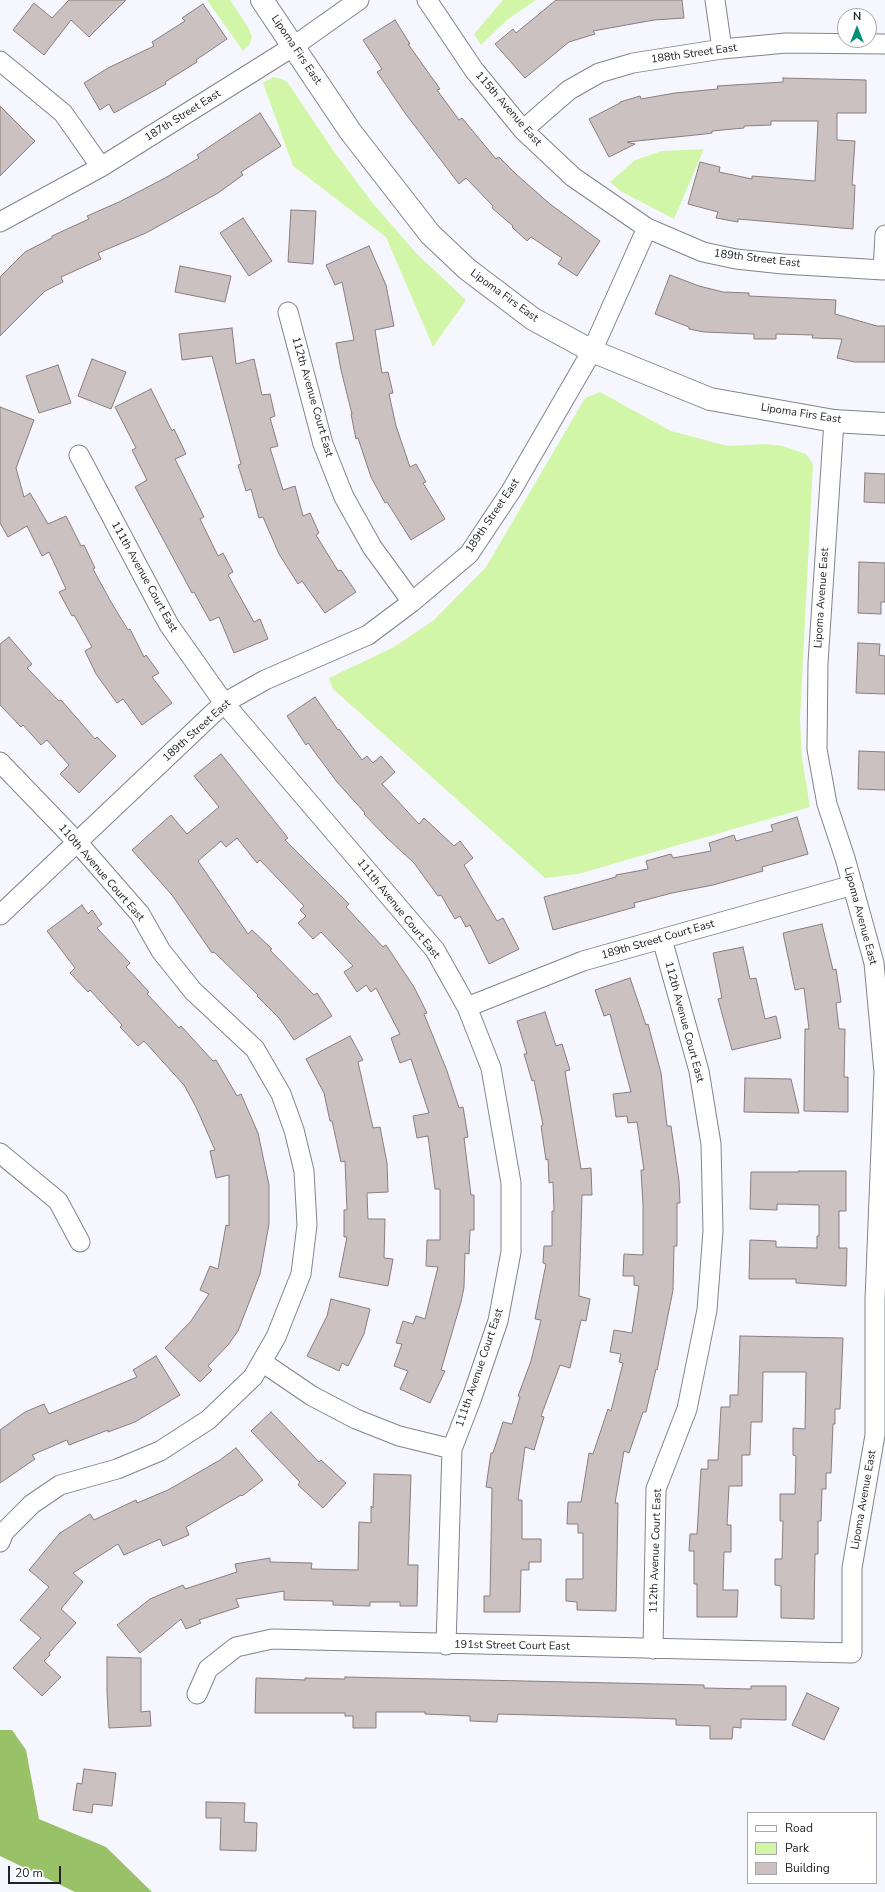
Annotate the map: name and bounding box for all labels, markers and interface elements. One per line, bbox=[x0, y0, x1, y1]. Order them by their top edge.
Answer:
north arrow bbox=[837, 8, 877, 48]
text: N bbox=[853, 9, 861, 24]
street label: Lipoma Firs East bbox=[268, 13, 324, 87]
street label: 188th Street East bbox=[650, 41, 738, 67]
street label: 115th Avenue East bbox=[472, 69, 544, 149]
street label: 187th Street East bbox=[143, 87, 223, 145]
street label: 189th Street East bbox=[713, 247, 801, 271]
street label: Lipoma Firs East bbox=[467, 267, 541, 325]
street label: 112th Avenue Court East bbox=[289, 335, 335, 459]
street label: Lipoma Firs East bbox=[760, 401, 842, 427]
street label: 189th Street East bbox=[463, 476, 523, 556]
street label: 111th Avenue Court East bbox=[108, 519, 180, 635]
street label: Lipoma Avenue East bbox=[812, 547, 832, 649]
street label: 189th Street East bbox=[160, 697, 234, 765]
street label: 110th Avenue Court East bbox=[55, 822, 147, 924]
street label: 111th Avenue Court East bbox=[354, 856, 442, 962]
street label: Lipoma Avenue East bbox=[841, 866, 879, 966]
street label: 189th Street Court East bbox=[600, 918, 716, 962]
street label: 112th Avenue Court East bbox=[662, 960, 706, 1084]
street label: 111th Avenue Court East bbox=[454, 1307, 506, 1429]
street label: Lipoma Avenue East bbox=[849, 1449, 879, 1551]
street label: 112th Avenue Court East bbox=[647, 1489, 665, 1613]
street label: 191st Street Court East bbox=[454, 1638, 570, 1654]
legend bbox=[747, 1812, 877, 1884]
text: Road bbox=[785, 1820, 813, 1836]
text: Park bbox=[785, 1840, 809, 1856]
scale bar bbox=[10, 1858, 63, 1884]
text: Building bbox=[785, 1860, 830, 1876]
text: 20 m bbox=[15, 1865, 43, 1881]

